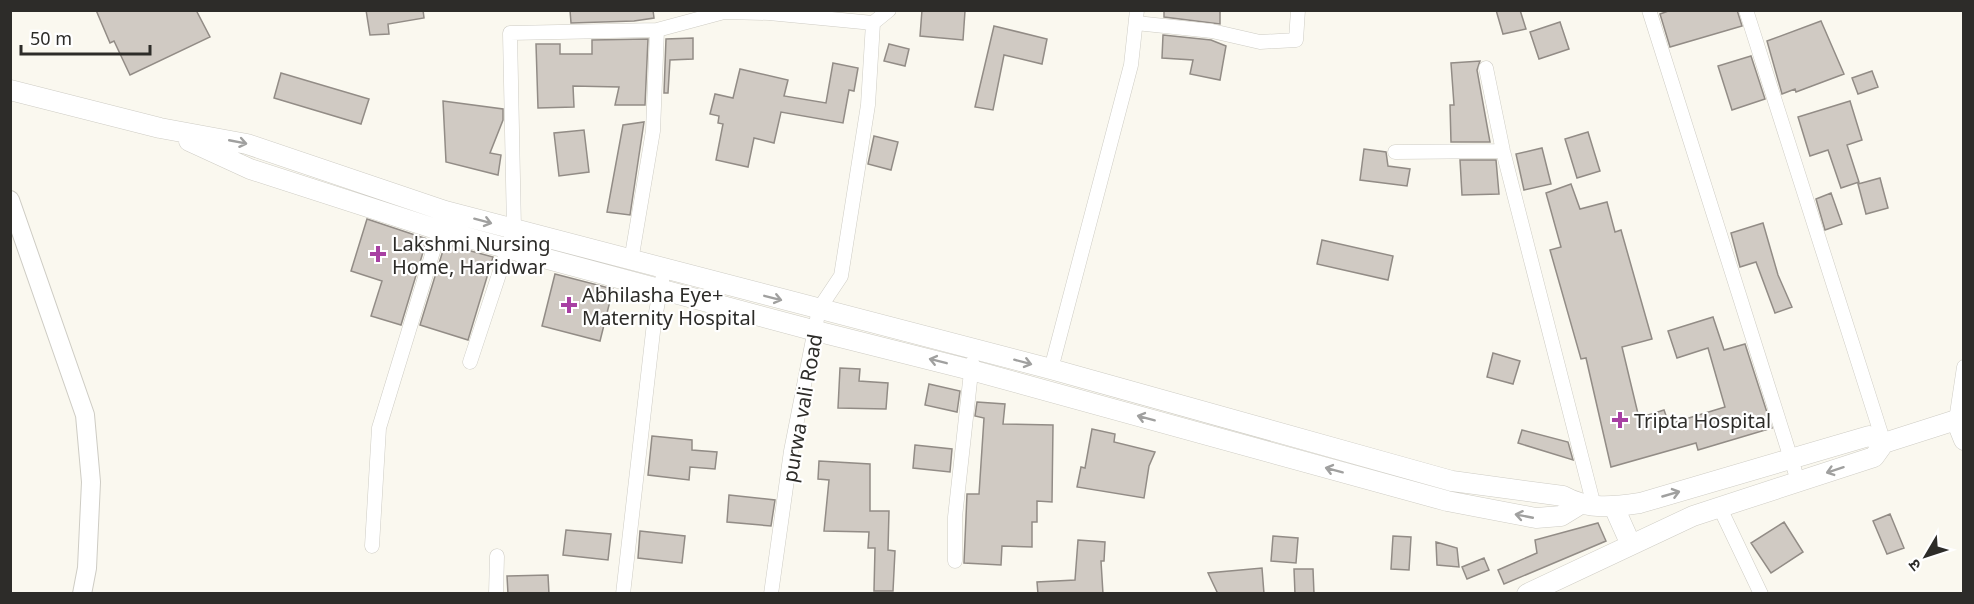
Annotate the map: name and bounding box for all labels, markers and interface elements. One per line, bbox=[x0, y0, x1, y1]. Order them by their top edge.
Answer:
scale bar bbox=[21, 18, 150, 56]
text: 50 m bbox=[30, 26, 72, 50]
one-way arrow bbox=[227, 137, 247, 148]
one-way arrow bbox=[473, 216, 492, 227]
place label: Lakshmi Nursing Home, Haridwar bbox=[392, 230, 551, 280]
marker: Lakshmi Nursing Home, Haridwar bbox=[369, 245, 387, 263]
place label: Abhilasha Eye+ Maternity Hospital bbox=[582, 281, 756, 331]
one-way arrow bbox=[763, 292, 782, 304]
marker: Abhilasha Eye+ Maternity Hospital bbox=[560, 296, 578, 314]
street label: purwa vali Road bbox=[776, 332, 828, 484]
one-way arrow bbox=[929, 355, 948, 367]
one-way arrow bbox=[1013, 356, 1032, 368]
place label: Tripta Hospital bbox=[1634, 407, 1771, 434]
marker: Tripta Hospital bbox=[1611, 411, 1629, 429]
one-way arrow bbox=[1137, 412, 1156, 423]
one-way arrow bbox=[1325, 464, 1344, 475]
one-way arrow bbox=[1826, 465, 1845, 476]
one-way arrow bbox=[1661, 488, 1680, 499]
one-way arrow bbox=[1515, 510, 1534, 521]
north arrow bbox=[1896, 526, 1956, 586]
text: उ bbox=[1902, 554, 1926, 576]

